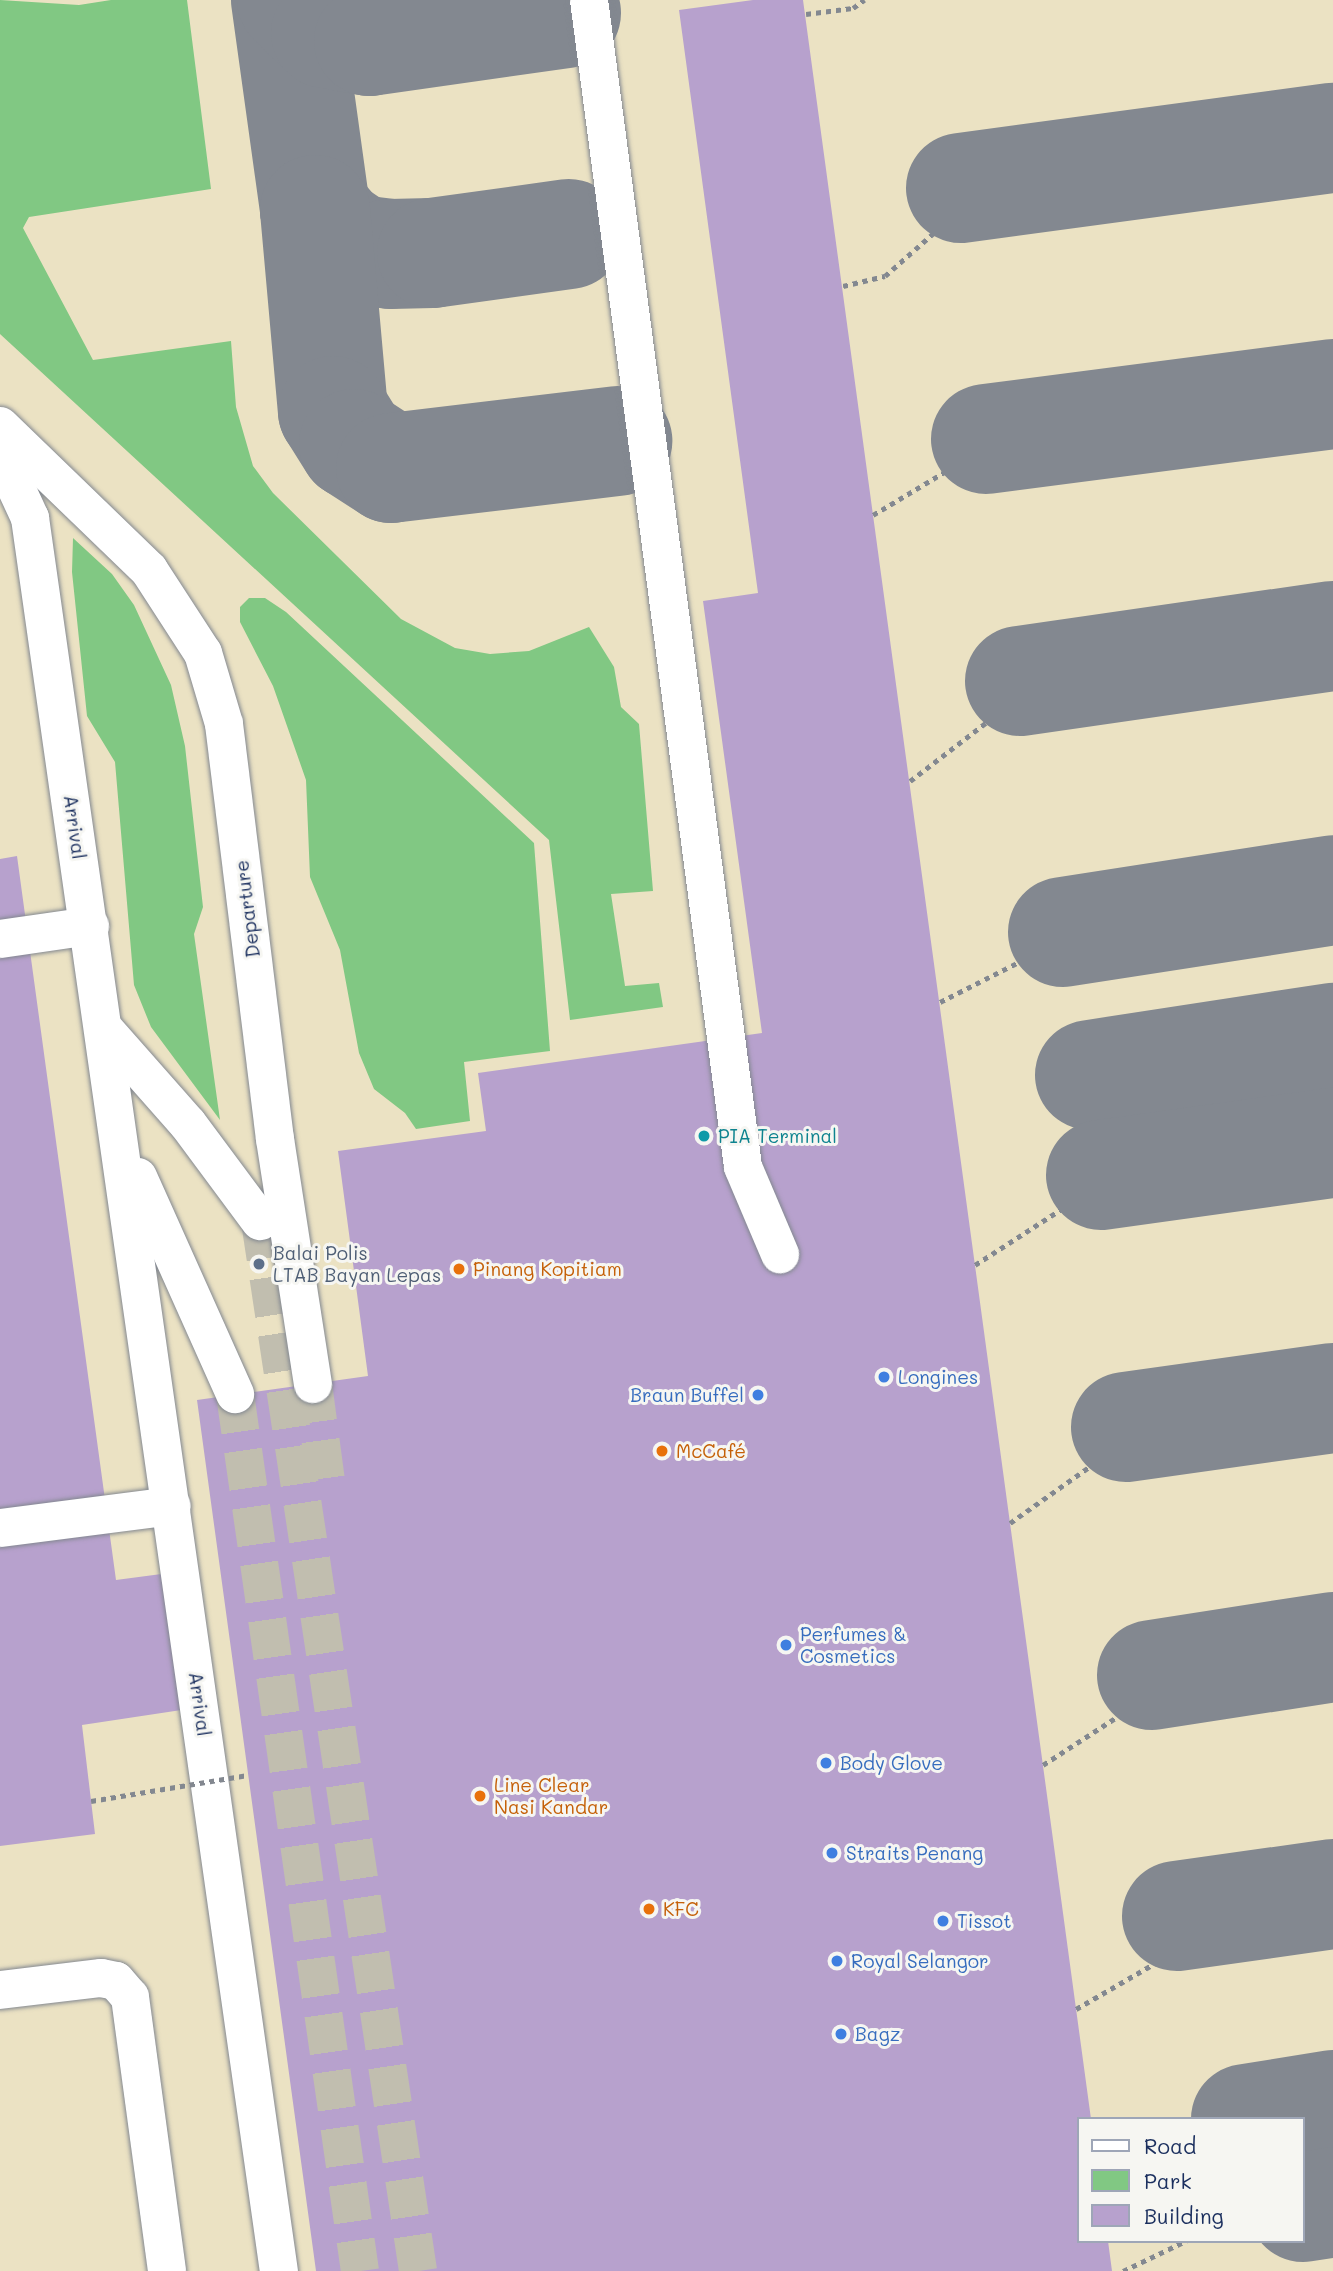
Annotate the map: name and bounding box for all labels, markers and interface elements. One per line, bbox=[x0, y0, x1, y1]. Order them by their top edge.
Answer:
street label: Arrival bbox=[59, 793, 91, 861]
street label: Departure bbox=[230, 859, 264, 959]
place label: PIA Terminal bbox=[718, 1125, 837, 1147]
marker: PIA Terminal bbox=[696, 1128, 712, 1144]
place label: Balai Polis LTAB Bayan Lepas bbox=[273, 1242, 441, 1286]
marker: Balai Polis LTAB Bayan Lepas bbox=[251, 1256, 267, 1272]
place label: Pinang Kopitiam bbox=[473, 1258, 622, 1280]
marker: Pinang Kopitiam bbox=[451, 1261, 467, 1277]
place label: Longines bbox=[898, 1366, 978, 1388]
marker: Longines bbox=[876, 1369, 892, 1385]
place label: Braun Buffel bbox=[630, 1384, 744, 1406]
marker: Braun Buffel bbox=[750, 1387, 766, 1403]
place label: McCafé bbox=[676, 1440, 746, 1462]
marker: McCafé bbox=[654, 1443, 670, 1459]
place label: Perfumes & Cosmetics bbox=[800, 1623, 907, 1667]
marker: Perfumes & Cosmetics bbox=[778, 1637, 794, 1653]
street label: Arrival bbox=[184, 1670, 216, 1738]
place label: Body Glove bbox=[840, 1752, 943, 1774]
marker: Body Glove bbox=[818, 1755, 834, 1771]
place label: Line Clear Nasi Kandar bbox=[494, 1774, 608, 1818]
marker: Line Clear Nasi Kandar bbox=[472, 1788, 488, 1804]
place label: Straits Penang bbox=[846, 1842, 983, 1864]
marker: Straits Penang bbox=[824, 1845, 840, 1861]
place label: KFC bbox=[663, 1898, 699, 1920]
marker: KFC bbox=[641, 1901, 657, 1917]
place label: Tissot bbox=[957, 1910, 1011, 1932]
marker: Tissot bbox=[935, 1913, 951, 1929]
place label: Royal Selangor bbox=[851, 1950, 988, 1972]
marker: Royal Selangor bbox=[829, 1953, 845, 1969]
place label: Bagz bbox=[855, 2023, 900, 2045]
marker: Bagz bbox=[833, 2026, 849, 2042]
legend bbox=[1078, 2117, 1305, 2243]
text: Road bbox=[1144, 2132, 1196, 2159]
text: Park bbox=[1144, 2167, 1192, 2194]
text: Building bbox=[1144, 2202, 1224, 2229]

